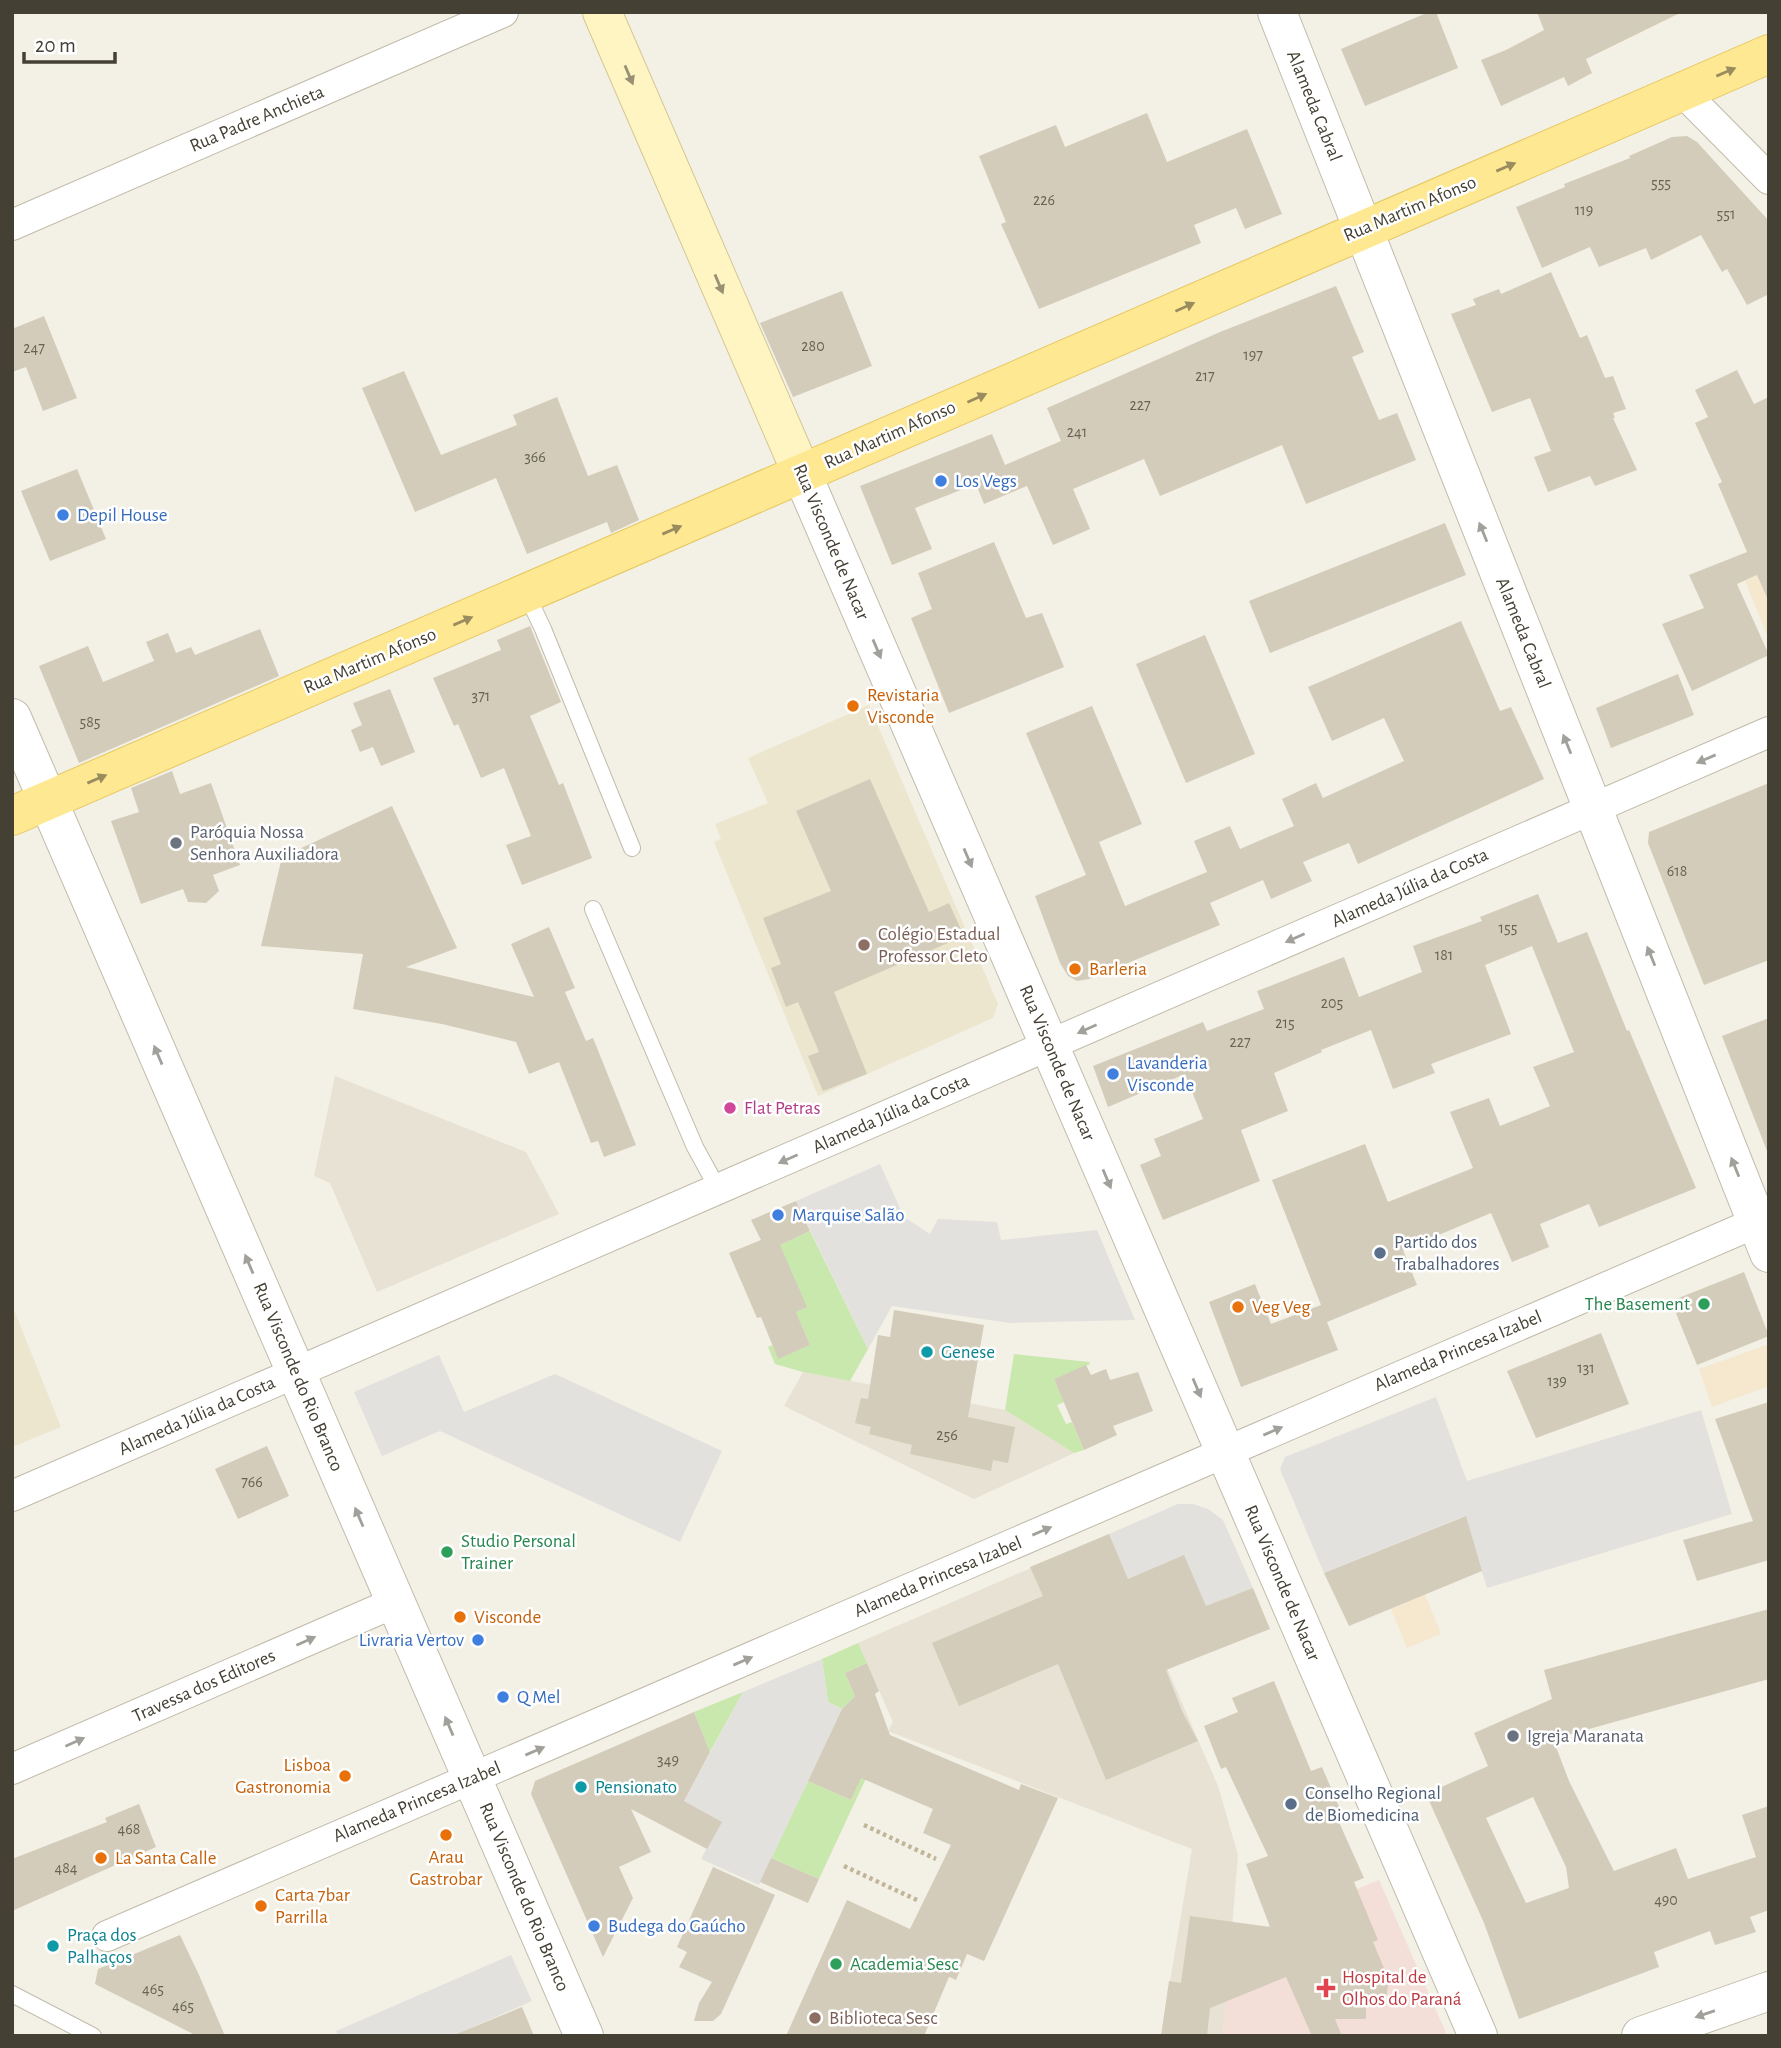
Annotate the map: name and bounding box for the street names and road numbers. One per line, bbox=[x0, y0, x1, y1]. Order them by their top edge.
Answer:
street label: Alameda Cabral bbox=[1283, 48, 1345, 164]
street label: Rua Padre Anchieta bbox=[187, 82, 327, 156]
street label: Rua Martim Afonso bbox=[1341, 173, 1479, 245]
street label: Rua Martim Afonso bbox=[821, 397, 959, 473]
street label: Rua Visconde de Nacar bbox=[790, 461, 872, 623]
street label: Alameda Cabral bbox=[1492, 575, 1554, 691]
street label: Rua Martim Afonso bbox=[301, 625, 439, 697]
street label: Alameda Júlia da Costa bbox=[1329, 845, 1491, 931]
street label: Rua Visconde de Nacar bbox=[1016, 982, 1098, 1144]
street label: Alameda Júlia da Costa bbox=[810, 1071, 972, 1157]
street label: Rua Visconde do Rio Branco bbox=[250, 1280, 346, 1474]
street label: Alameda Princesa Izabel bbox=[1371, 1307, 1545, 1395]
street label: Alameda Júlia da Costa bbox=[116, 1373, 278, 1459]
street label: Rua Visconde de Nacar bbox=[1241, 1502, 1323, 1664]
street label: Alameda Princesa Izabel bbox=[851, 1533, 1025, 1621]
street label: Travessa dos Editores bbox=[130, 1646, 278, 1726]
street label: Alameda Princesa Izabel bbox=[330, 1758, 504, 1846]
street label: Rua Visconde do Rio Branco bbox=[476, 1800, 572, 1994]

